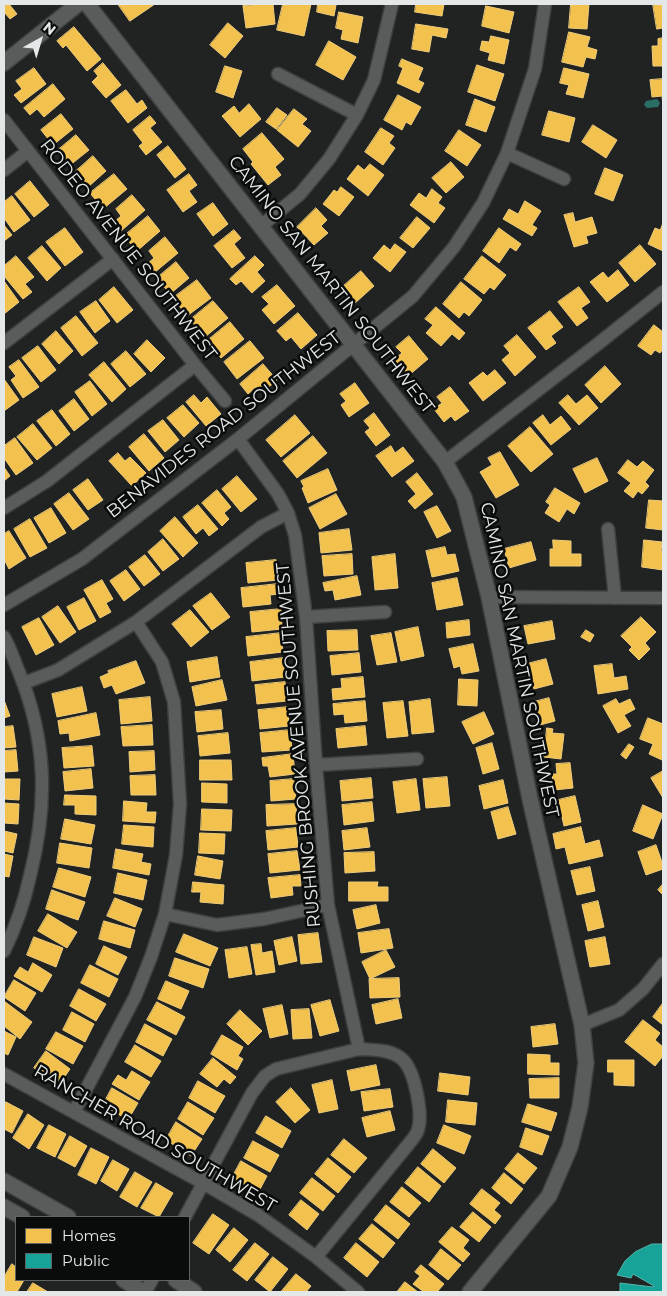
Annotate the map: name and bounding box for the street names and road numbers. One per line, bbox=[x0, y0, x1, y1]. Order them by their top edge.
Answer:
street label: RODEO AVENUE SOUTHWEST bbox=[35, 135, 221, 365]
street label: CAMINO SAN MARTIN SOUTHWEST bbox=[223, 152, 439, 418]
street label: BENAVIDES ROAD SOUTHWEST bbox=[103, 327, 345, 523]
street label: CAMINO SAN MARTIN SOUTHWEST bbox=[475, 500, 563, 820]
street label: RUSHING BROOK AVENUE SOUTHWEST bbox=[272, 562, 326, 928]
street label: RANCHER ROAD SOUTHWEST bbox=[30, 1061, 280, 1217]

